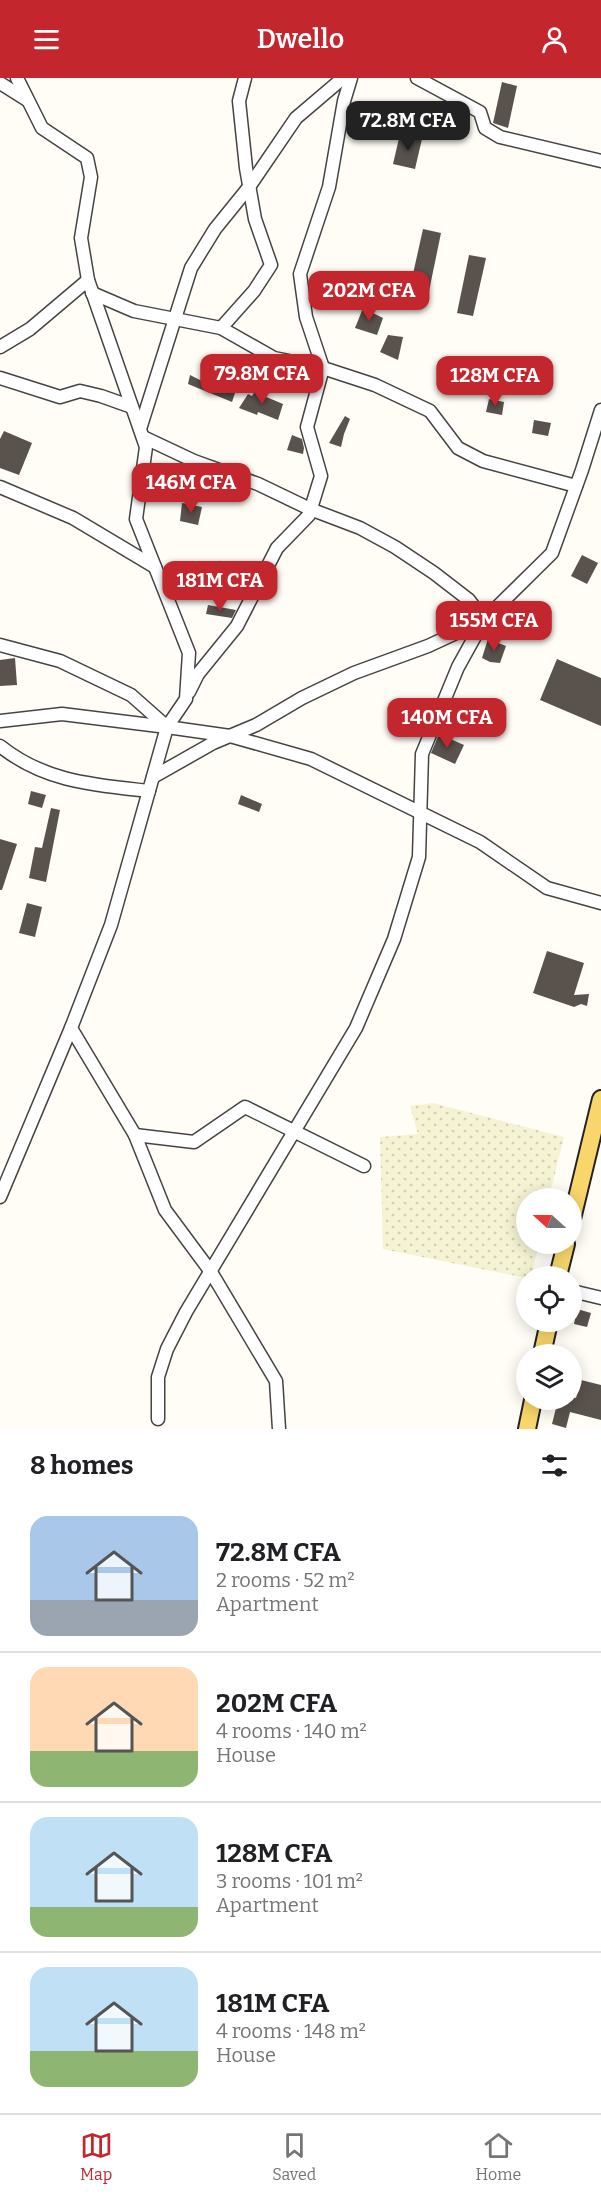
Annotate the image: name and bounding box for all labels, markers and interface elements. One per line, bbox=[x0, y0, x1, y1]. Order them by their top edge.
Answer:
icon: menu bbox=[30, 23, 63, 56]
text: Dwello bbox=[257, 23, 344, 55]
icon: person bbox=[538, 23, 571, 56]
pin: 72.8M CFA bbox=[339, 101, 477, 152]
text: 72.8M CFA bbox=[360, 108, 456, 132]
pin: 202M CFA bbox=[307, 271, 431, 322]
text: 202M CFA bbox=[322, 278, 416, 302]
pin: 79.8M CFA bbox=[193, 354, 331, 405]
pin: 128M CFA bbox=[433, 356, 557, 407]
text: 79.8M CFA bbox=[214, 361, 310, 385]
text: 128M CFA bbox=[450, 363, 540, 387]
pin: 146M CFA bbox=[129, 463, 253, 514]
text: 146M CFA bbox=[146, 470, 236, 494]
pin: 181M CFA bbox=[158, 561, 282, 612]
text: 181M CFA bbox=[176, 568, 264, 592]
pin: 155M CFA bbox=[432, 601, 556, 652]
text: 155M CFA bbox=[450, 608, 538, 632]
pin: 140M CFA bbox=[385, 698, 509, 749]
text: 140M CFA bbox=[401, 705, 493, 729]
north arrow bbox=[516, 1188, 582, 1254]
map controls bbox=[516, 1188, 582, 1410]
button: locate bbox=[516, 1266, 582, 1332]
button: layers bbox=[516, 1344, 582, 1410]
icon: filters bbox=[538, 1449, 571, 1482]
text: 8 homes bbox=[30, 1450, 134, 1481]
text: 72.8M CFA bbox=[216, 1537, 341, 1568]
icon: home bbox=[78, 1540, 150, 1612]
text: 2 rooms · 52 m² bbox=[216, 1568, 355, 1592]
text: Apartment bbox=[216, 1592, 319, 1616]
text: 202M CFA bbox=[216, 1688, 337, 1719]
icon: home bbox=[78, 1691, 150, 1763]
text: 4 rooms · 140 m² bbox=[216, 1719, 367, 1743]
text: House bbox=[216, 1743, 276, 1767]
text: 128M CFA bbox=[216, 1838, 332, 1869]
icon: home bbox=[78, 1841, 150, 1913]
text: 3 rooms · 101 m² bbox=[216, 1869, 363, 1893]
text: Apartment bbox=[216, 1893, 319, 1917]
text: 181M CFA bbox=[216, 1988, 329, 2019]
icon: home bbox=[78, 1991, 150, 2063]
text: 4 rooms · 148 m² bbox=[216, 2019, 366, 2043]
text: House bbox=[216, 2043, 276, 2067]
tab: Map bbox=[80, 2129, 113, 2184]
tab: Saved bbox=[272, 2129, 316, 2184]
tab: Home bbox=[476, 2129, 521, 2184]

